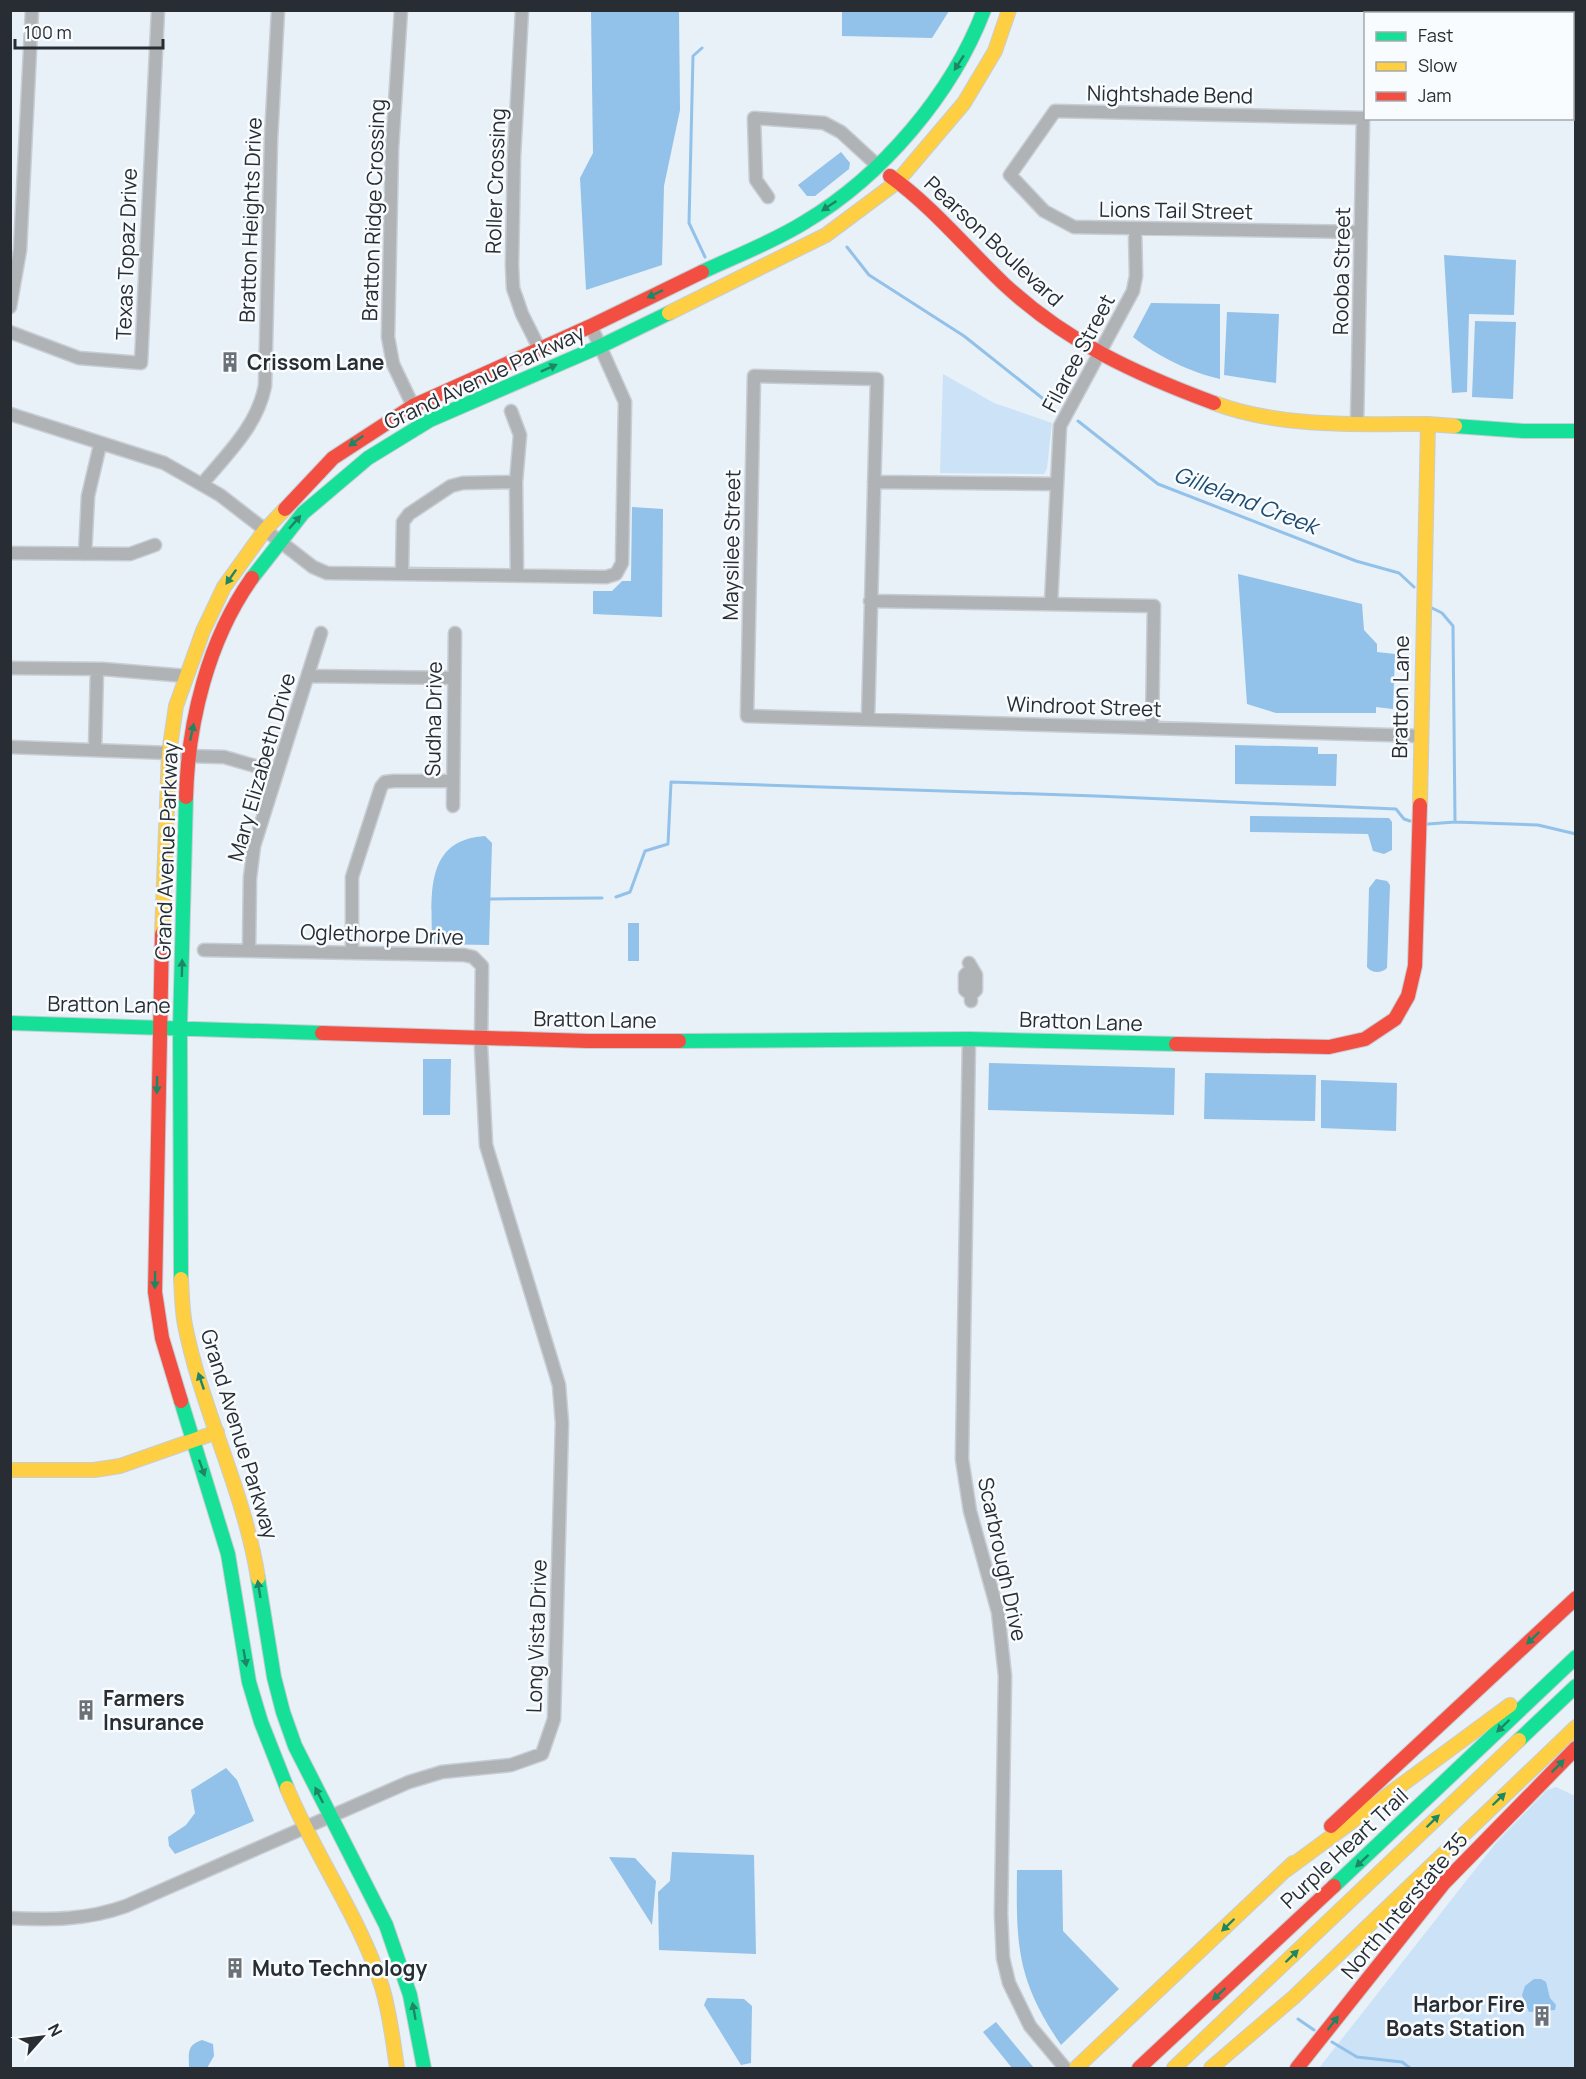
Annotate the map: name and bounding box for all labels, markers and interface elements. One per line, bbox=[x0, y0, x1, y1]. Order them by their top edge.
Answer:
scale bar bbox=[15, 12, 164, 50]
legend bbox=[1364, 12, 1574, 120]
text: 100 m bbox=[24, 20, 72, 44]
text: Fast bbox=[1418, 23, 1453, 47]
text: Slow bbox=[1418, 53, 1458, 77]
one-way arrow bbox=[954, 55, 965, 71]
street label: Nightshade Bend bbox=[1087, 79, 1253, 109]
text: Jam bbox=[1418, 83, 1452, 107]
street label: Bratton Ridge Crossing bbox=[355, 98, 391, 322]
street label: Roller Crossing bbox=[478, 108, 512, 254]
street label: Bratton Heights Drive bbox=[232, 117, 268, 323]
street label: Texas Topaz Drive bbox=[109, 168, 143, 340]
street label: Pearson Boulevard bbox=[919, 169, 1069, 313]
street label: Lions Tail Street bbox=[1099, 195, 1253, 225]
one-way arrow bbox=[821, 200, 837, 212]
street label: Rooba Street bbox=[1326, 207, 1356, 335]
street label: Filaree Street bbox=[1035, 289, 1121, 417]
one-way arrow bbox=[647, 290, 664, 299]
street label: Grand Avenue Parkway bbox=[379, 318, 589, 436]
place label: Crissom Lane bbox=[247, 348, 384, 376]
building icon: Crissom Lane bbox=[218, 350, 242, 374]
one-way arrow bbox=[540, 363, 558, 373]
one-way arrow bbox=[349, 435, 365, 447]
water label: Gilleland Creek bbox=[1170, 459, 1325, 542]
street label: Maysilee Street bbox=[716, 469, 746, 621]
one-way arrow bbox=[288, 515, 301, 530]
one-way arrow bbox=[225, 569, 237, 585]
street label: Bratton Lane bbox=[1385, 635, 1415, 759]
street label: Sudha Drive bbox=[418, 661, 448, 777]
street label: Mary Elizabeth Drive bbox=[221, 669, 301, 865]
street label: Windroot Street bbox=[1006, 689, 1162, 723]
one-way arrow bbox=[188, 722, 197, 741]
street label: Grand Avenue Parkway bbox=[148, 741, 184, 961]
street label: Oglethorpe Drive bbox=[300, 917, 464, 951]
one-way arrow bbox=[177, 959, 187, 978]
street label: Bratton Lane bbox=[47, 989, 171, 1019]
street label: Bratton Lane bbox=[533, 1004, 657, 1034]
street label: Bratton Lane bbox=[1019, 1005, 1143, 1037]
one-way arrow bbox=[152, 1075, 162, 1094]
one-way arrow bbox=[150, 1270, 160, 1289]
street label: Grand Avenue Parkway bbox=[195, 1326, 285, 1542]
one-way arrow bbox=[195, 1372, 205, 1390]
one-way arrow bbox=[197, 1459, 207, 1477]
street label: Scarbrough Drive bbox=[972, 1475, 1034, 1643]
street label: Long Vista Drive bbox=[519, 1559, 553, 1713]
one-way arrow bbox=[255, 1579, 264, 1598]
one-way arrow bbox=[1526, 1631, 1541, 1644]
one-way arrow bbox=[241, 1648, 250, 1667]
place label: Farmers Insurance bbox=[103, 1684, 204, 1736]
building icon: Farmers Insurance bbox=[74, 1698, 98, 1722]
one-way arrow bbox=[1497, 1719, 1511, 1733]
one-way arrow bbox=[1551, 1759, 1565, 1773]
street label: Purple Heart Trail bbox=[1274, 1782, 1414, 1914]
one-way arrow bbox=[315, 1786, 324, 1803]
one-way arrow bbox=[1492, 1793, 1506, 1807]
one-way arrow bbox=[1426, 1814, 1441, 1828]
street label: North Interstate 35 bbox=[1334, 1826, 1474, 1984]
one-way arrow bbox=[1355, 1853, 1369, 1867]
one-way arrow bbox=[1222, 1918, 1236, 1932]
one-way arrow bbox=[1285, 1949, 1300, 1963]
place label: Muto Technology bbox=[252, 1954, 427, 1982]
building icon: Muto Technology bbox=[223, 1956, 247, 1980]
one-way arrow bbox=[1213, 1986, 1227, 2000]
place label: Harbor Fire Boats Station bbox=[1386, 1990, 1525, 2042]
one-way arrow bbox=[410, 2001, 419, 2020]
building icon: Harbor Fire Boats Station bbox=[1530, 2004, 1554, 2028]
north arrow bbox=[12, 2007, 72, 2067]
one-way arrow bbox=[1327, 2015, 1339, 2030]
text: N bbox=[43, 2020, 68, 2040]

